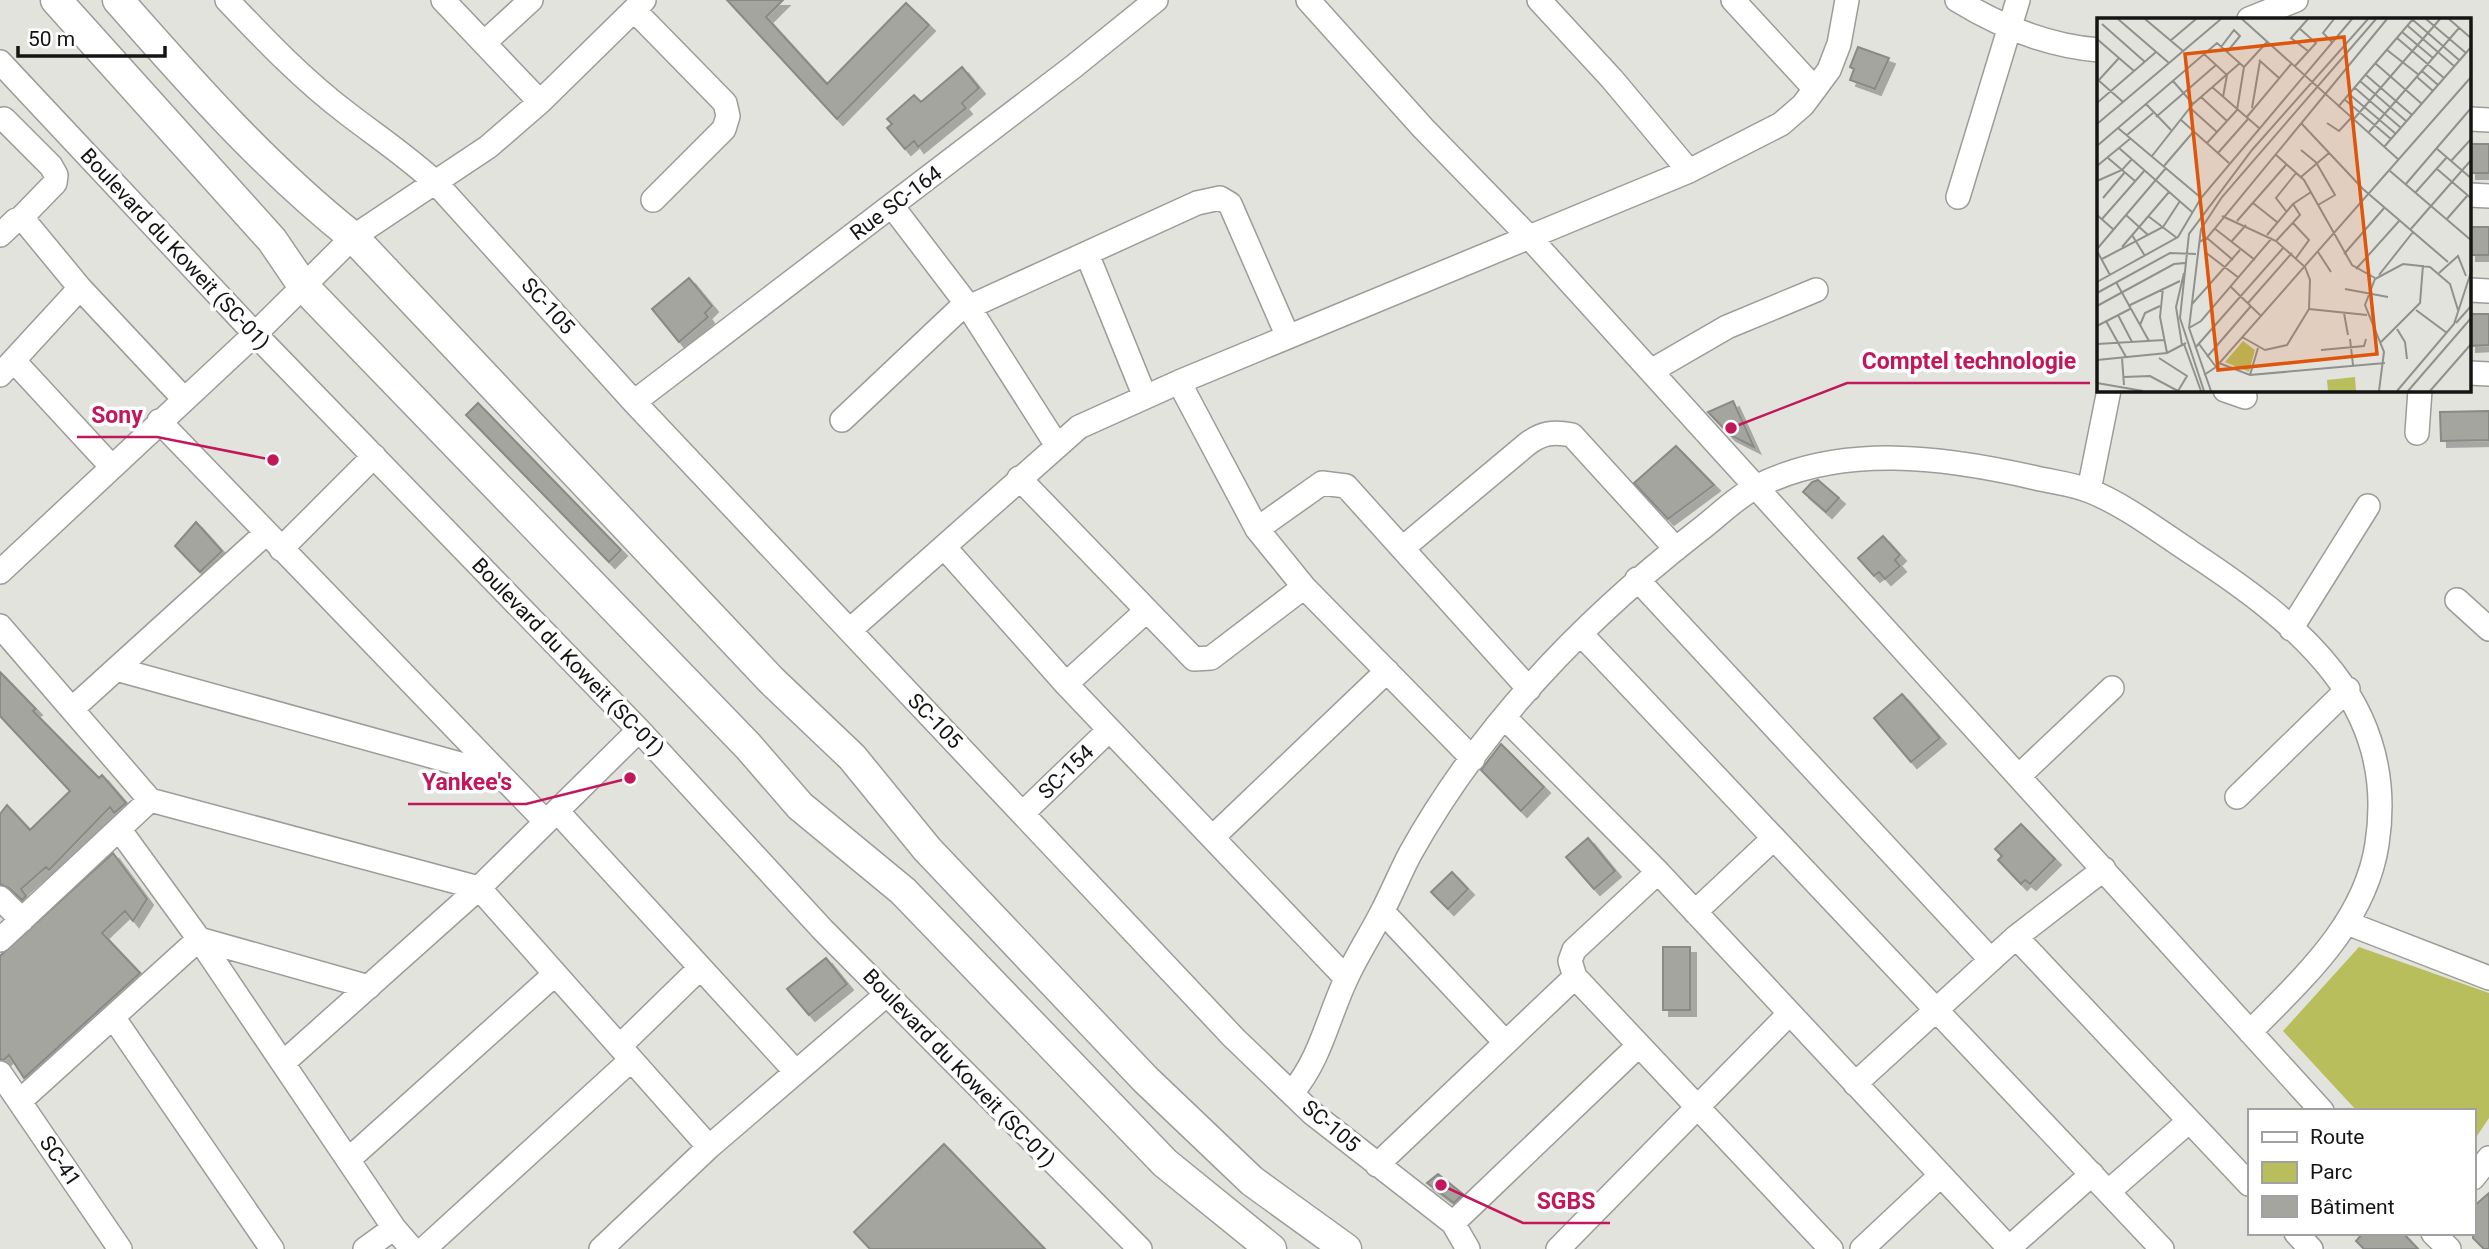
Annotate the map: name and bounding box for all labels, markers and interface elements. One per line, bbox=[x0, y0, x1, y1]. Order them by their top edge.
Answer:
scale bar bbox=[18, 14, 164, 58]
inset map bbox=[2097, 18, 2472, 392]
text: 50 m bbox=[28, 27, 75, 51]
street label: Boulevard du Koweit (SC-01) bbox=[76, 144, 274, 354]
street label: Rue SC-164 bbox=[846, 161, 947, 245]
street label: SC-105 bbox=[517, 273, 579, 339]
callout: Comptel technologie bbox=[1847, 339, 2090, 383]
text: Comptel technologie bbox=[1862, 348, 2076, 375]
callout: Sony bbox=[77, 393, 157, 437]
text: Sony bbox=[91, 402, 143, 429]
street label: Boulevard du Koweit (SC-01) bbox=[467, 553, 669, 761]
street label: SC-105 bbox=[903, 688, 967, 754]
street label: SC-154 bbox=[1033, 740, 1099, 804]
callout: Yankee's bbox=[408, 760, 526, 804]
text: Yankee's bbox=[422, 769, 512, 796]
street label: Boulevard du Koweit (SC-01) bbox=[858, 964, 1060, 1172]
street label: SC-105 bbox=[1297, 1095, 1365, 1157]
legend bbox=[2248, 1109, 2475, 1235]
text: Route bbox=[2310, 1125, 2365, 1149]
street label: SC-41 bbox=[35, 1131, 85, 1191]
text: Parc bbox=[2310, 1160, 2352, 1184]
callout: SGBS bbox=[1523, 1179, 1610, 1223]
text: SGBS bbox=[1537, 1188, 1595, 1215]
text: Bâtiment bbox=[2310, 1195, 2395, 1219]

